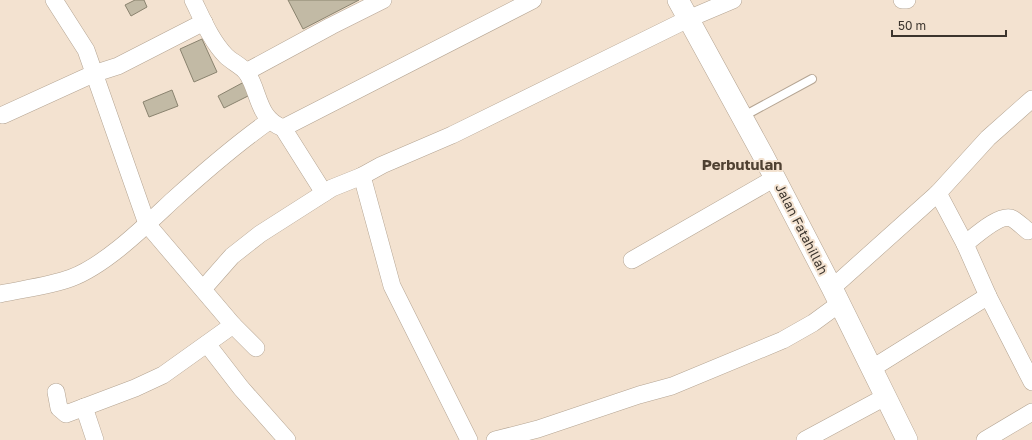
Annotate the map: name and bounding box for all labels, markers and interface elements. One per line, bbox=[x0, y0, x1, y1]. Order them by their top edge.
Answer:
scale bar bbox=[892, 12, 1006, 38]
text: 50 m bbox=[898, 18, 926, 33]
district label: Perbutulan bbox=[702, 155, 782, 173]
street label: Jalan Fatahillah bbox=[772, 181, 832, 277]

